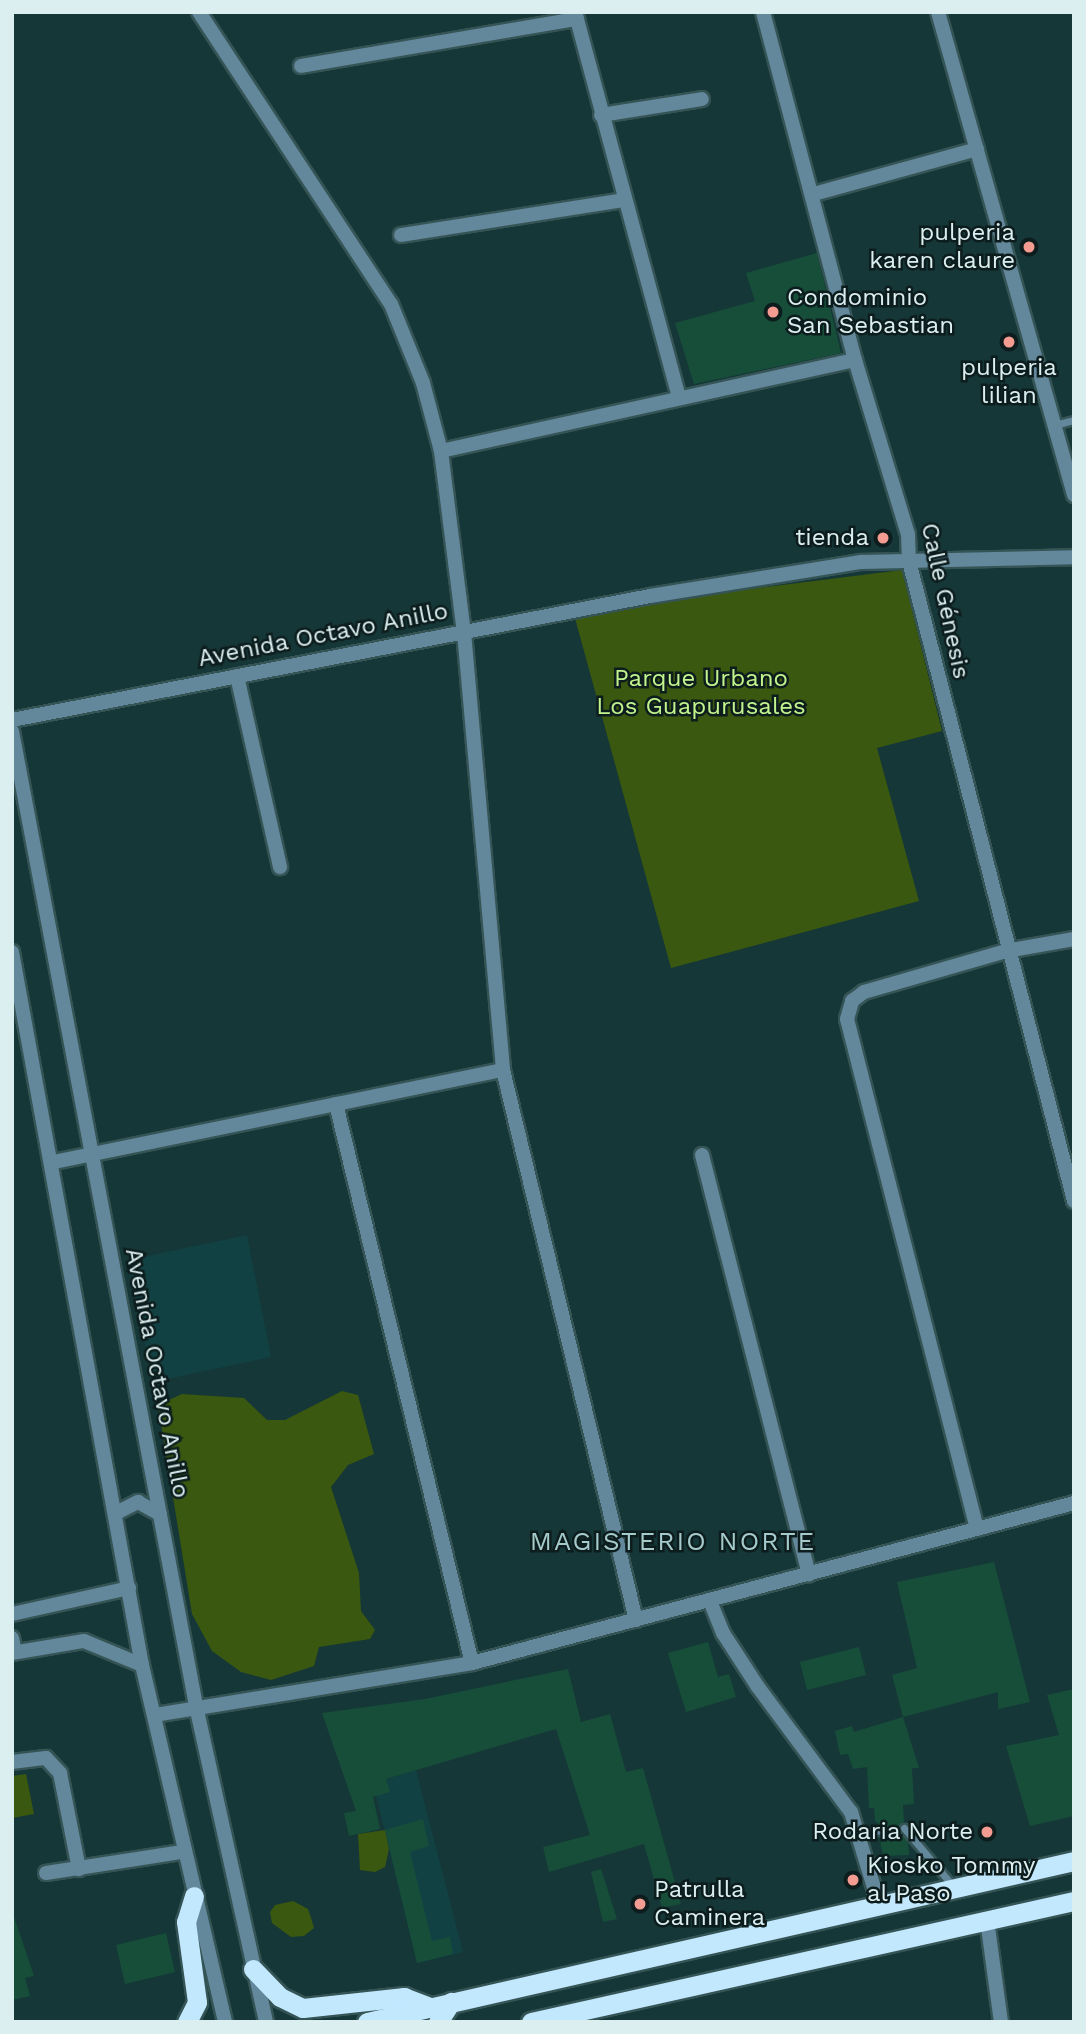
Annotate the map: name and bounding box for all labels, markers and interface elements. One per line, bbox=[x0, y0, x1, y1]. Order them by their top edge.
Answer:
place label: pulperia karen claure bbox=[869, 219, 1015, 275]
marker: pulperia karen claure bbox=[1021, 239, 1037, 255]
place label: Condominio San Sebastian bbox=[787, 284, 954, 340]
marker: Condominio San Sebastian bbox=[765, 304, 781, 320]
marker: pulperia lilian bbox=[1001, 334, 1017, 350]
place label: pulperia lilian bbox=[961, 354, 1057, 410]
street label: Calle Génesis bbox=[914, 521, 976, 681]
place label: tienda bbox=[795, 524, 869, 552]
marker: tienda bbox=[875, 530, 891, 546]
street label: Avenida Octavo Anillo bbox=[195, 597, 451, 673]
park label: Parque Urbano Los Guapurusales bbox=[596, 665, 806, 721]
street label: Avenida Octavo Anillo bbox=[119, 1245, 195, 1501]
district label: MAGISTERIO NORTE bbox=[532, 1526, 814, 1558]
place label: Rodaria Norte bbox=[812, 1818, 973, 1846]
marker: Rodaria Norte bbox=[979, 1824, 995, 1840]
place label: Kiosko Tommy al Paso bbox=[867, 1852, 1036, 1908]
marker: Kiosko Tommy al Paso bbox=[845, 1872, 861, 1888]
place label: Patrulla Caminera bbox=[654, 1876, 765, 1932]
marker: Patrulla Caminera bbox=[632, 1896, 648, 1912]

